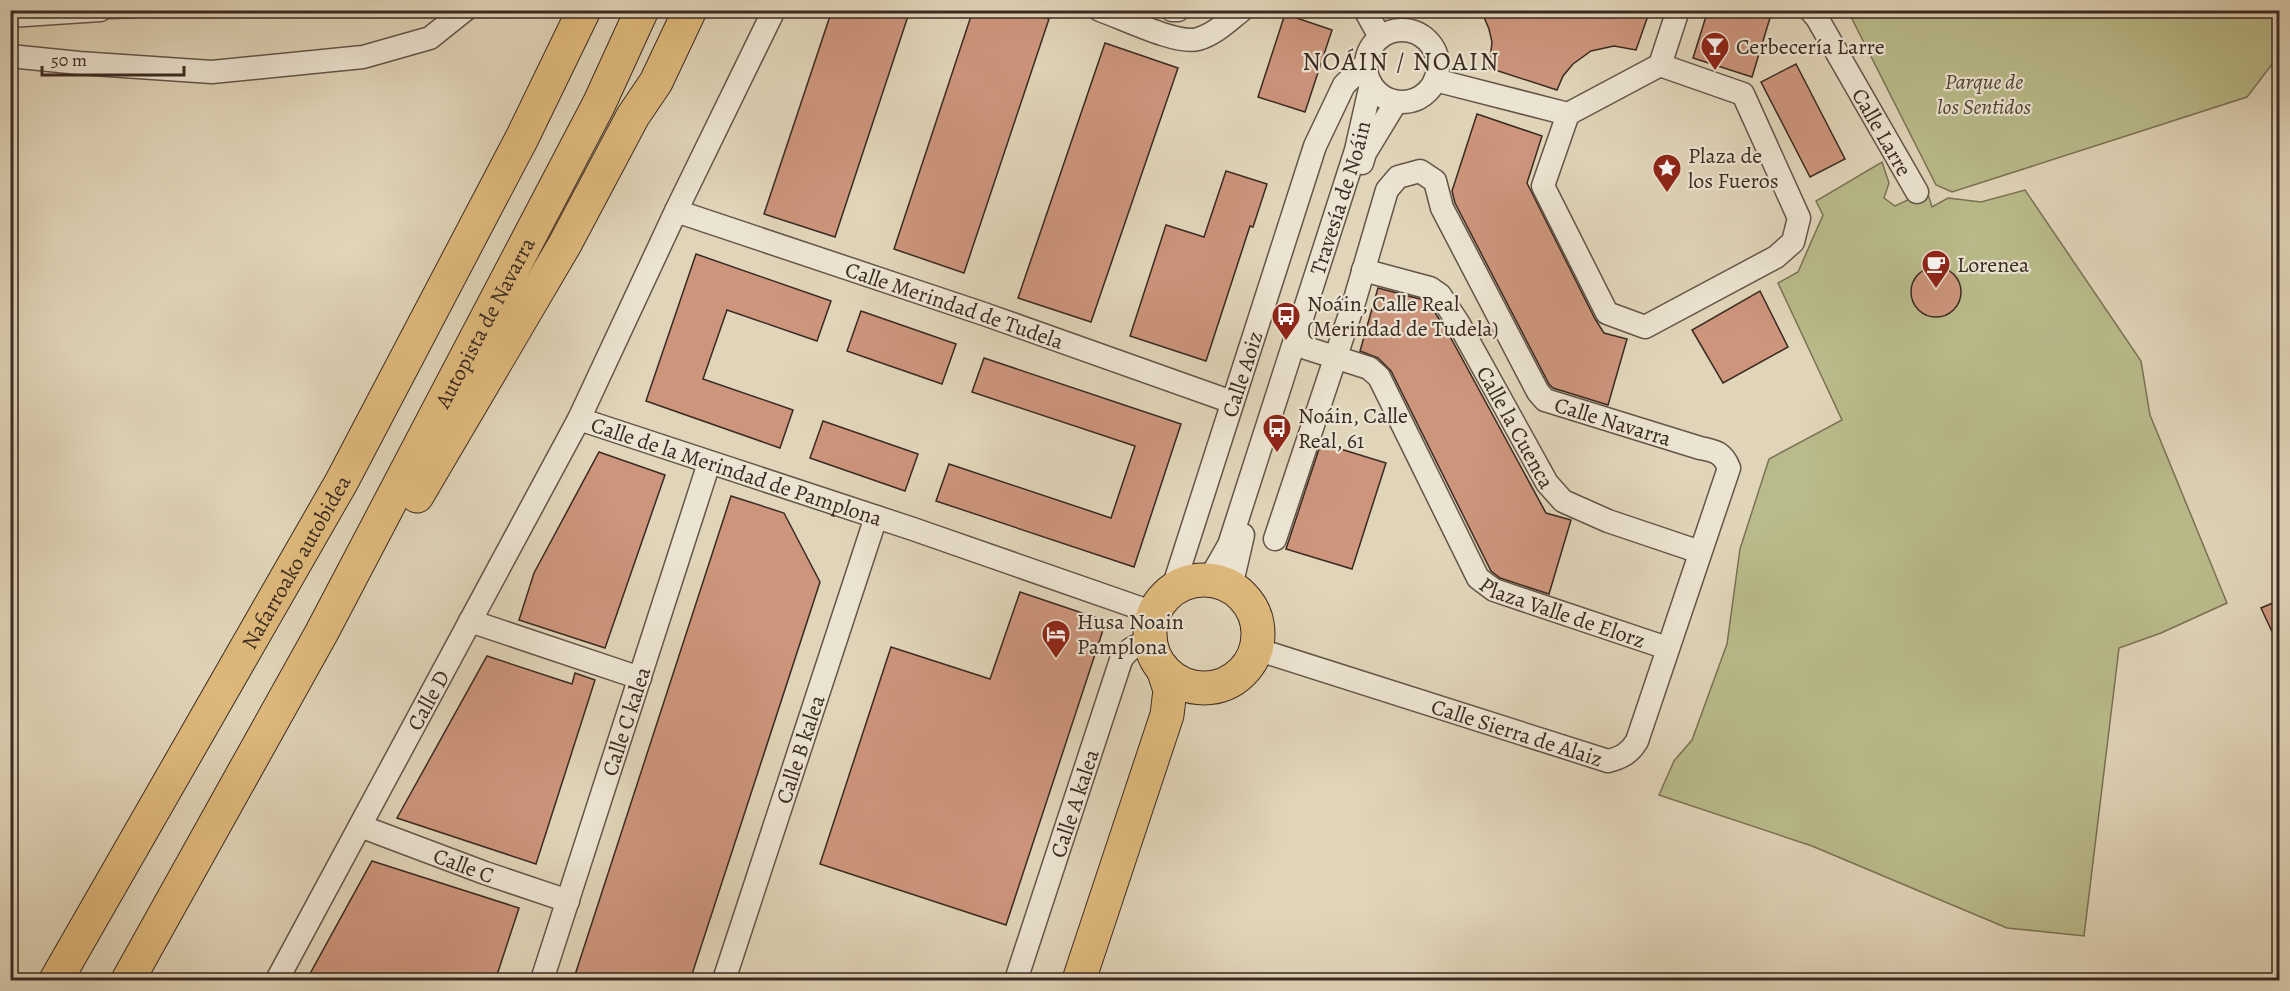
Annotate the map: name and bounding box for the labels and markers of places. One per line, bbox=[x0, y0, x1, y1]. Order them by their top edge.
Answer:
bar icon: Cerbecería Larre bbox=[1699, 30, 1731, 72]
place label: Cerbecería Larre bbox=[1736, 32, 1885, 62]
place label: Plaza de los Fueros bbox=[1688, 141, 1779, 196]
place icon: Plaza de los Fueros bbox=[1651, 152, 1683, 194]
cafe icon: Lorenea bbox=[1920, 248, 1952, 290]
place label: Lorenea bbox=[1957, 250, 2030, 280]
place label: Noáin, Calle Real (Merindad de Tudela) bbox=[1307, 289, 1499, 344]
bus stop icon: Noáin, Calle Real (Merindad de Tudela) bbox=[1270, 300, 1302, 342]
place label: Noáin, Calle Real, 61 bbox=[1298, 401, 1408, 456]
bus stop icon: Noáin, Calle Real, 61 bbox=[1261, 412, 1293, 454]
place label: Husa Noain Pamplona bbox=[1077, 607, 1184, 662]
hotel icon: Husa Noain Pamplona bbox=[1040, 618, 1072, 660]

